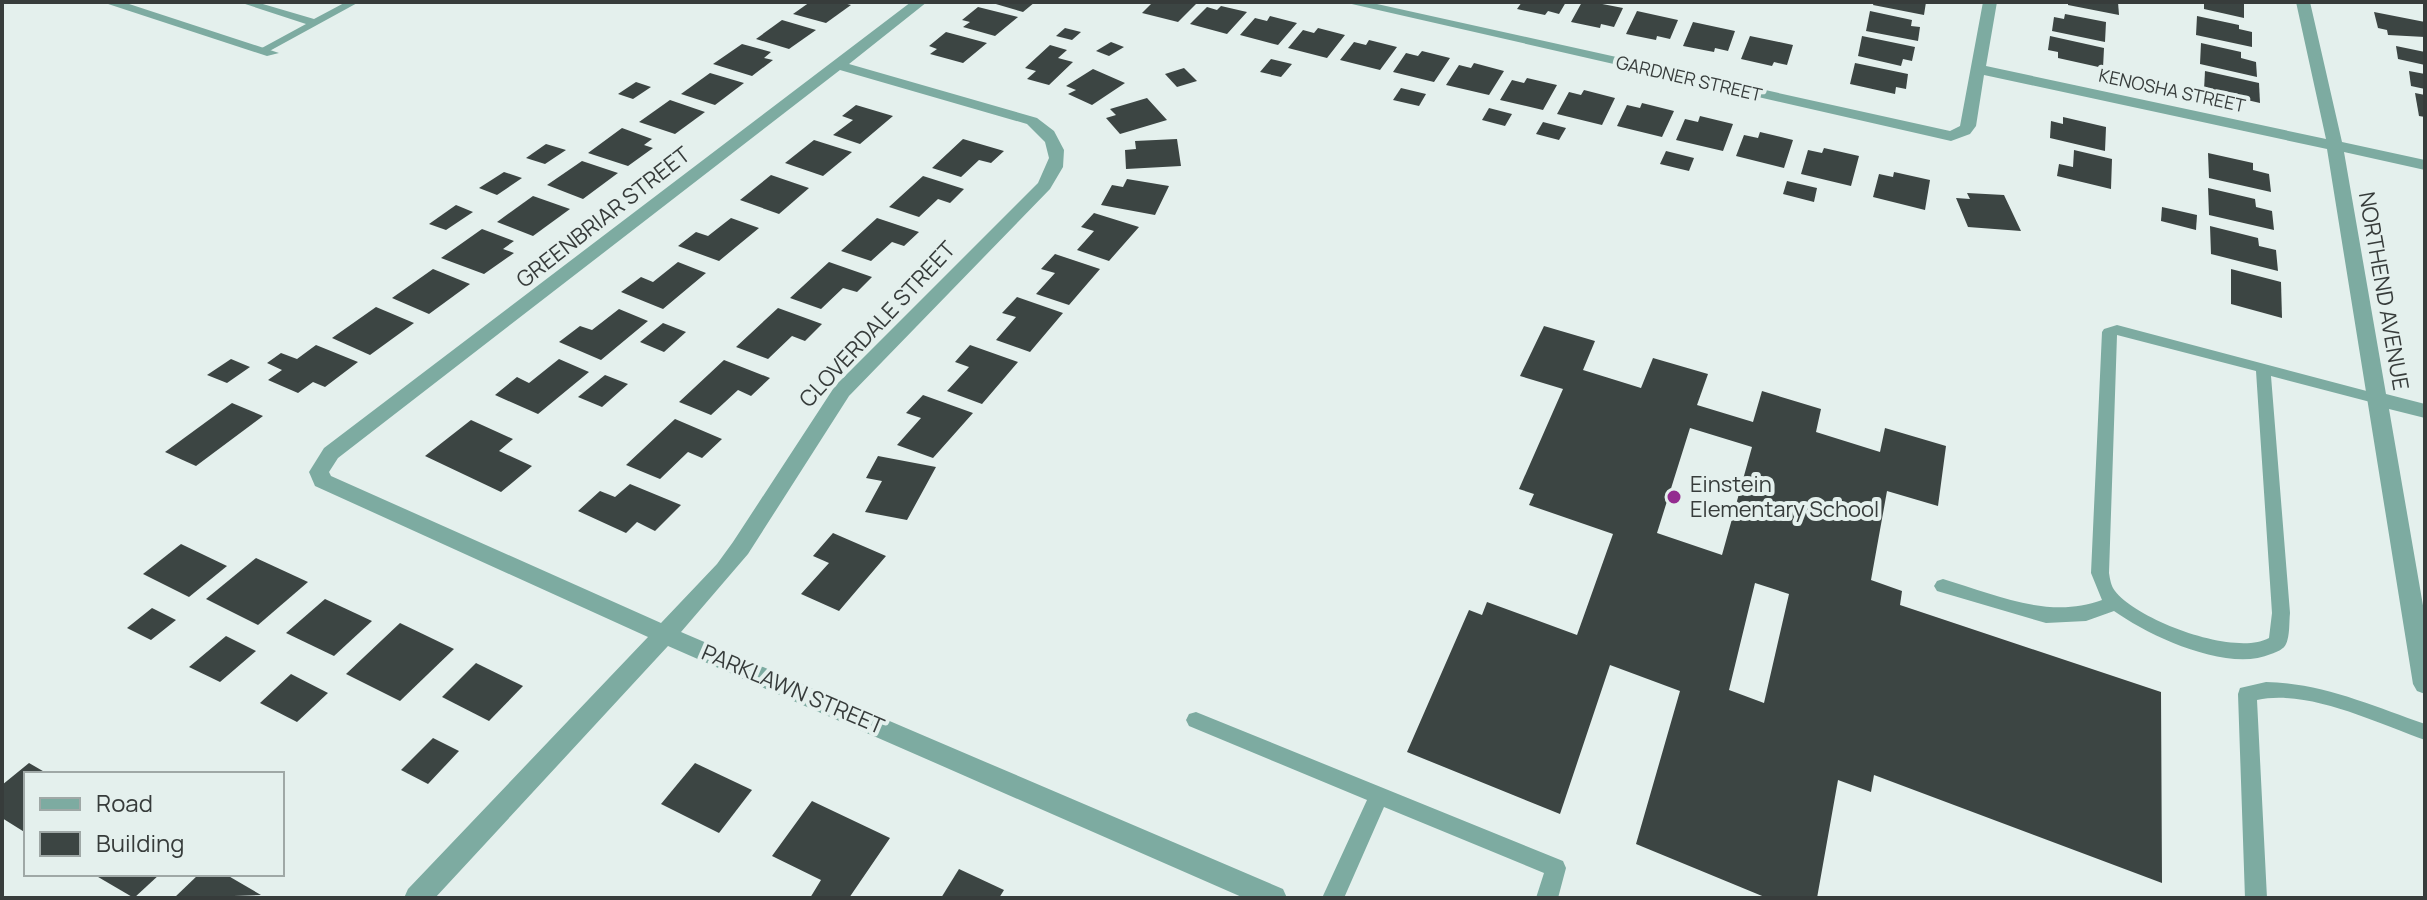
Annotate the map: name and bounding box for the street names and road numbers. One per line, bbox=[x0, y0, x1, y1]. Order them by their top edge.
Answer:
street label: GARDNER STREET bbox=[1614, 50, 1765, 107]
street label: KENOSHA STREET bbox=[2097, 63, 2248, 117]
street label: GREENBRIAR STREET bbox=[510, 140, 696, 294]
street label: NORTHEND AVENUE bbox=[2352, 189, 2416, 393]
street label: CLOVERDALE STREET bbox=[792, 235, 962, 413]
street label: PARKLAWN STREET bbox=[697, 637, 889, 741]

